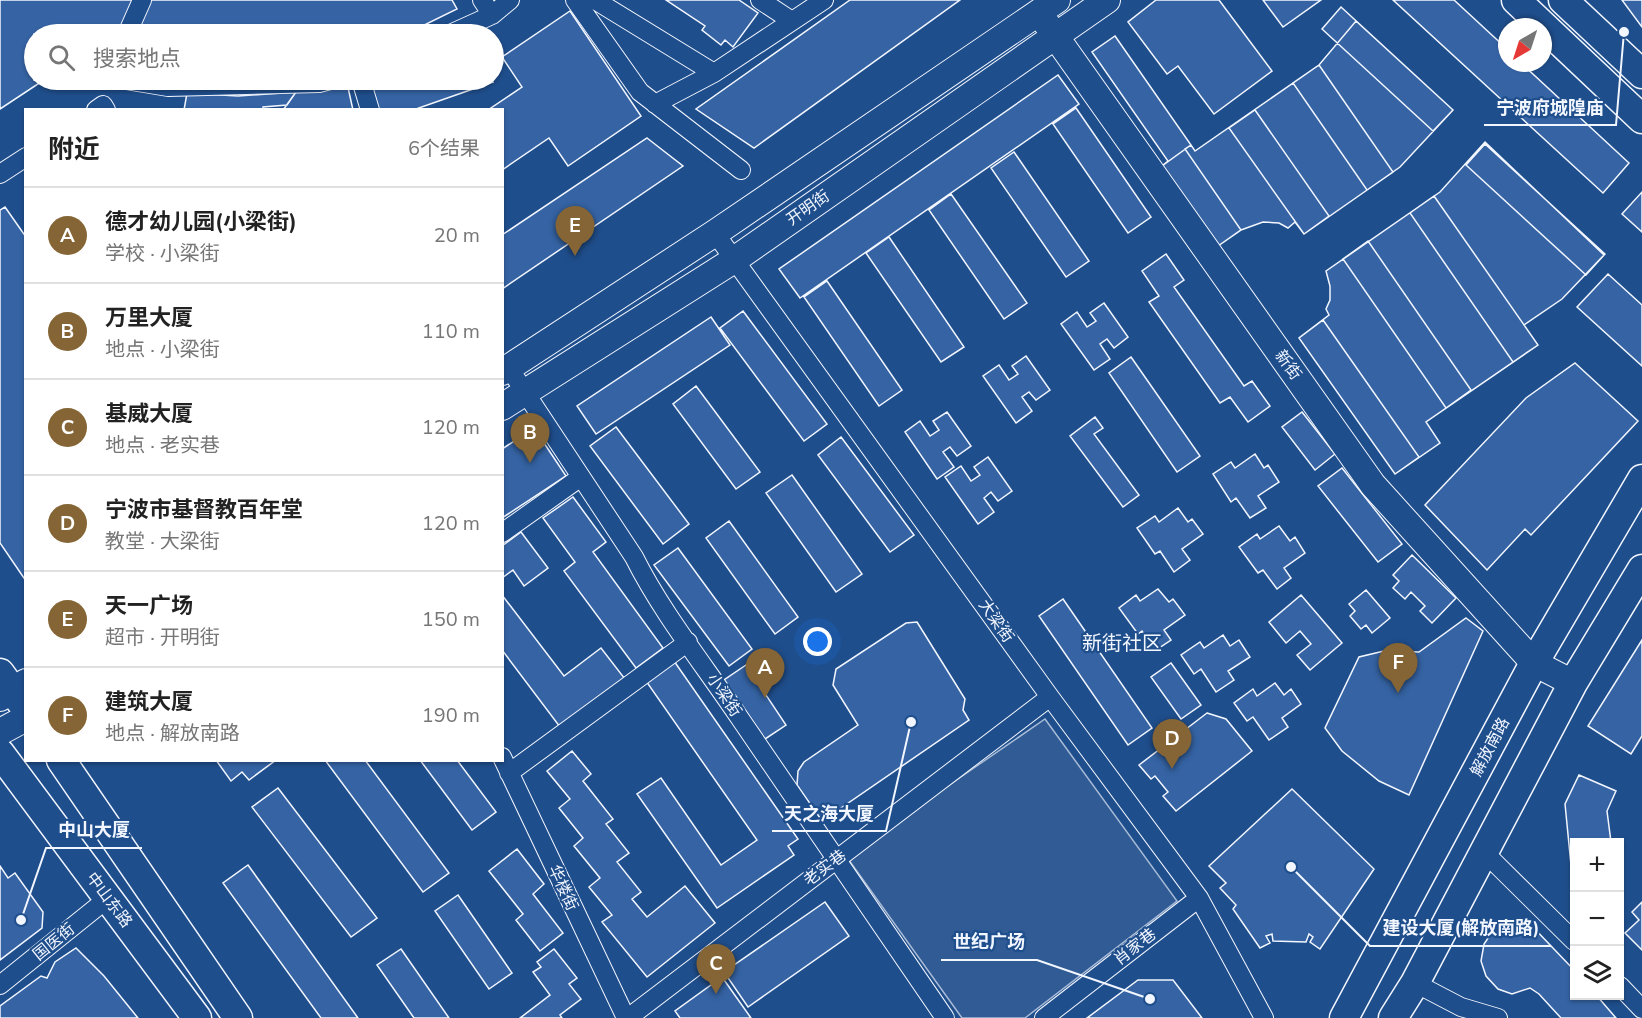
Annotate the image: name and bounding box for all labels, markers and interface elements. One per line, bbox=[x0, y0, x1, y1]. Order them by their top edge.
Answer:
north arrow bbox=[1498, 18, 1552, 72]
search box bbox=[24, 24, 504, 90]
icon: search bbox=[45, 41, 78, 74]
text: 搜索地点 bbox=[93, 44, 181, 74]
callout: 宁波府城隍庙 bbox=[1484, 89, 1616, 125]
text: 宁波府城隍庙 bbox=[1496, 96, 1604, 120]
text: 附近 bbox=[48, 132, 100, 167]
text: 6个结果 bbox=[408, 135, 480, 162]
street label: 开明街 bbox=[782, 185, 834, 231]
pin: E bbox=[556, 206, 594, 256]
text: 德才幼儿园(小梁街) bbox=[105, 207, 297, 237]
text: A bbox=[60, 222, 75, 249]
text: 20 m bbox=[434, 222, 480, 249]
text: 学校 · 小梁街 bbox=[105, 240, 220, 267]
text: 万里大厦 bbox=[105, 303, 193, 333]
text: B bbox=[61, 318, 74, 345]
text: 110 m bbox=[422, 318, 480, 345]
text: 地点 · 小梁街 bbox=[105, 336, 220, 363]
street label: 新街 bbox=[1270, 346, 1306, 384]
text: 基威大厦 bbox=[105, 399, 193, 429]
text: C bbox=[61, 414, 74, 441]
text: 120 m bbox=[422, 414, 480, 441]
pin: B bbox=[510, 414, 550, 463]
text: 地点 · 老实巷 bbox=[105, 432, 220, 459]
text: 宁波市基督教百年堂 bbox=[105, 495, 303, 525]
text: D bbox=[60, 510, 75, 537]
text: 120 m bbox=[422, 510, 480, 537]
text: 教堂 · 大梁街 bbox=[105, 528, 220, 555]
text: 天一广场 bbox=[105, 591, 193, 621]
street label: 大梁街 bbox=[973, 595, 1019, 647]
text: E bbox=[62, 606, 73, 633]
text: 150 m bbox=[422, 606, 480, 633]
text: 超市 · 开明街 bbox=[105, 624, 220, 651]
your location bbox=[803, 627, 832, 656]
district label: 新街社区 bbox=[1082, 630, 1162, 657]
pin: F bbox=[1378, 644, 1418, 693]
pin: A bbox=[746, 648, 784, 698]
street label: 小梁街 bbox=[701, 669, 747, 721]
text: 建筑大厦 bbox=[105, 687, 193, 717]
text: F bbox=[62, 702, 73, 729]
text: 190 m bbox=[422, 702, 480, 729]
street label: 解放南路 bbox=[1465, 714, 1515, 780]
text: 地点 · 解放南路 bbox=[105, 720, 240, 747]
pin: D bbox=[1152, 720, 1192, 769]
callout: 天之海大厦 bbox=[772, 795, 886, 831]
text: 天之海大厦 bbox=[784, 802, 874, 826]
callout: 中山大厦 bbox=[46, 812, 142, 848]
text: 中山大厦 bbox=[58, 818, 130, 842]
map controls bbox=[1570, 838, 1624, 1000]
button: + bbox=[1570, 838, 1624, 892]
street label: 老实巷 bbox=[799, 845, 851, 891]
street label: 华楼街 bbox=[543, 862, 583, 914]
street label: 中山东路 bbox=[81, 868, 137, 932]
button: − bbox=[1570, 892, 1624, 946]
callout: 建设大厦(解放南路) bbox=[1370, 910, 1551, 946]
text: 建设大厦(解放南路) bbox=[1383, 916, 1539, 940]
street label: 国医街 bbox=[28, 918, 80, 966]
callout: 世纪广场 bbox=[941, 924, 1037, 960]
street label: 肖家巷 bbox=[1109, 924, 1161, 970]
text: 世纪广场 bbox=[953, 930, 1025, 954]
pin: C bbox=[696, 944, 736, 994]
button: layers bbox=[1570, 946, 1624, 1000]

